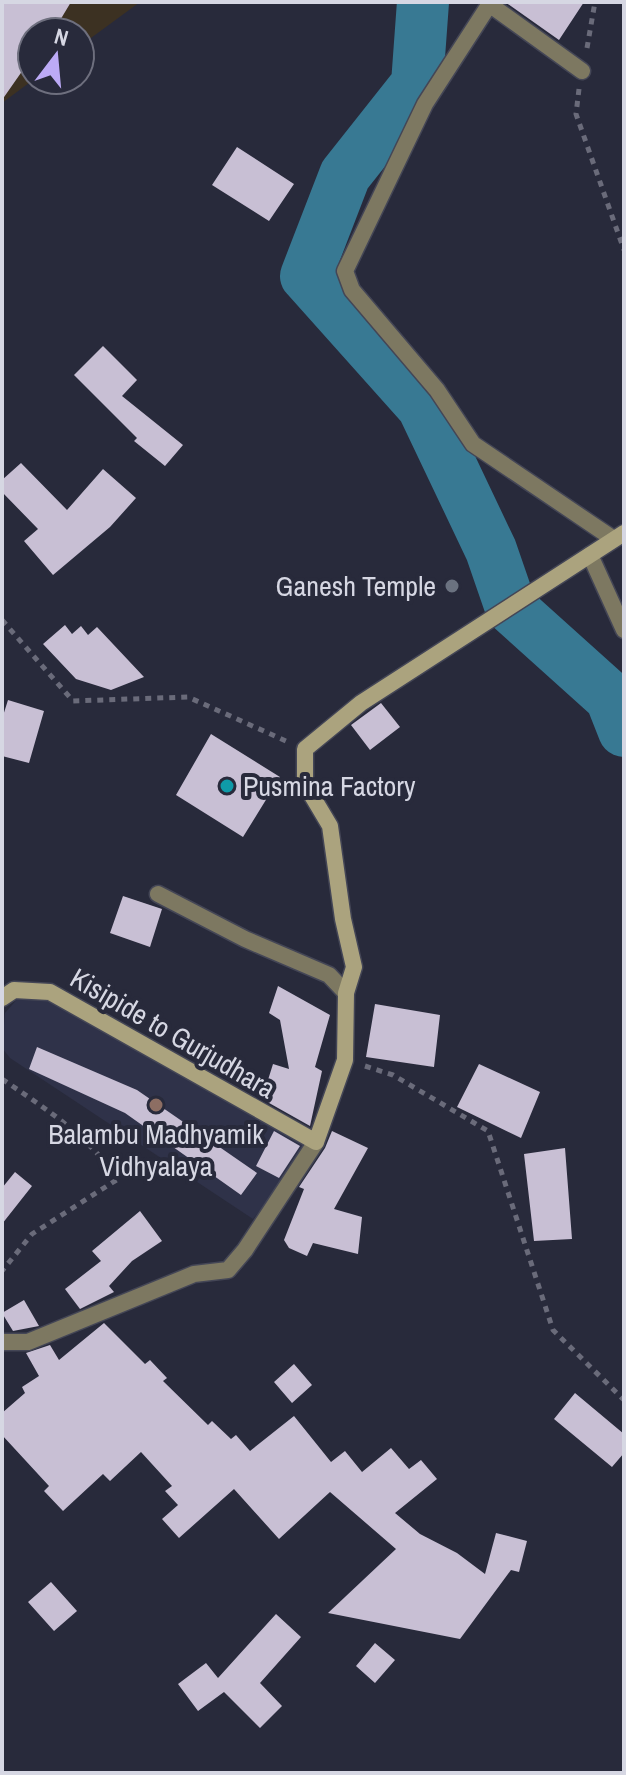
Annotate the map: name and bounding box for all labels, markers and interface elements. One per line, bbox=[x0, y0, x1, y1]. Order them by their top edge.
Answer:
north arrow bbox=[16, 16, 96, 96]
text: N bbox=[51, 21, 72, 53]
place label: Ganesh Temple bbox=[276, 567, 436, 605]
marker: Ganesh Temple bbox=[443, 577, 461, 595]
place label: Pusmina Factory bbox=[243, 767, 416, 805]
marker: Pusmina Factory bbox=[218, 777, 236, 795]
street label: Kisipide to Gurjudhara bbox=[63, 959, 283, 1107]
marker: Balambu Madhyamik Vidhyalaya bbox=[147, 1096, 165, 1114]
place label: Balambu Madhyamik Vidhyalaya bbox=[48, 1115, 264, 1185]

